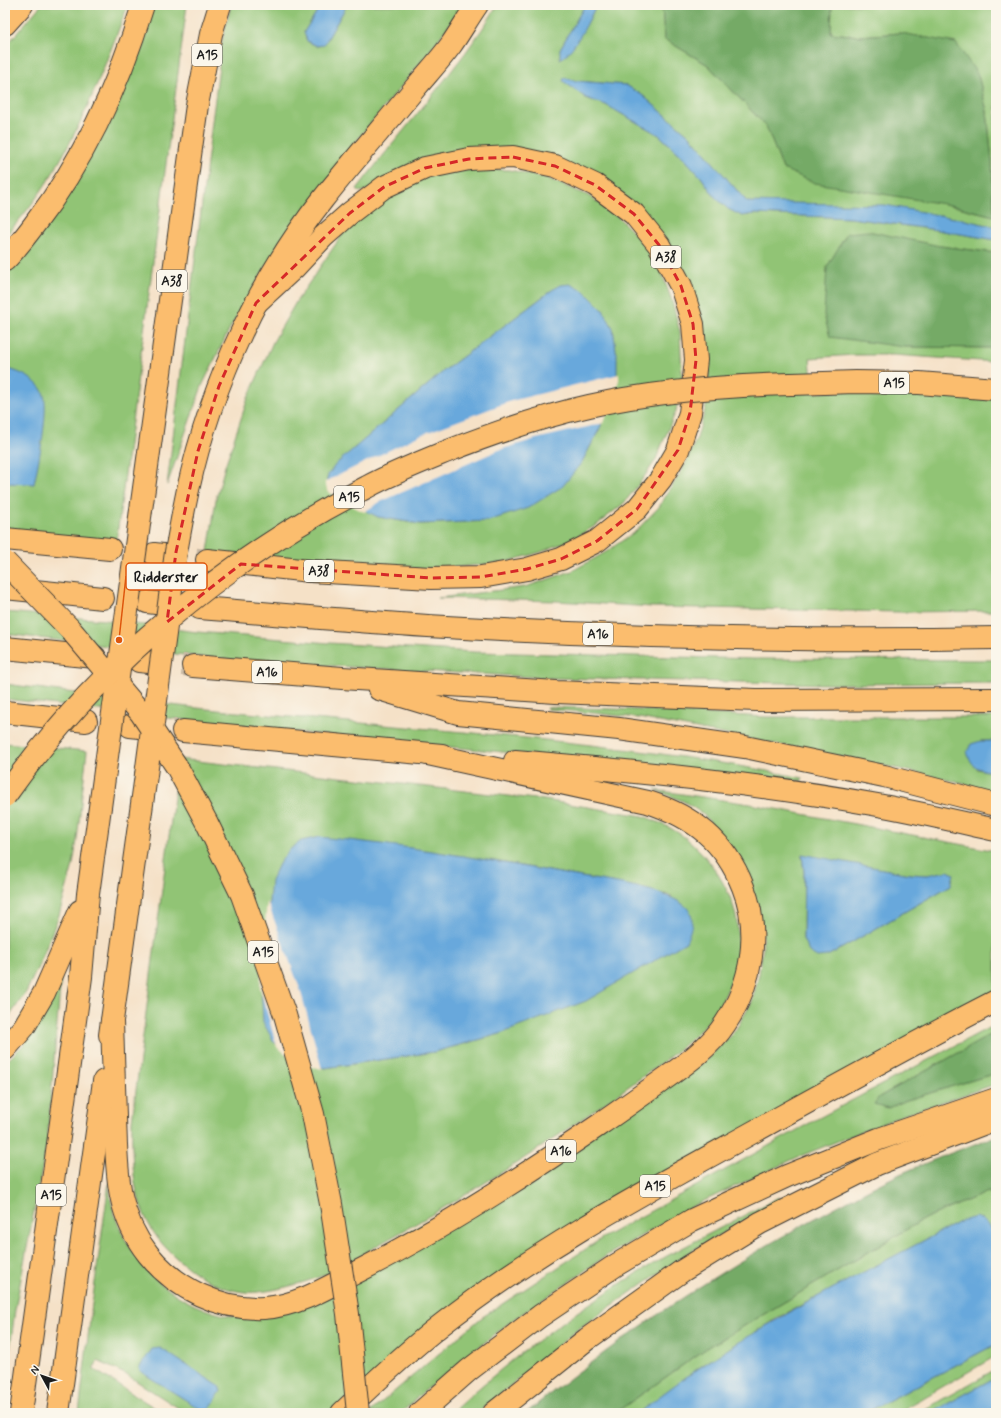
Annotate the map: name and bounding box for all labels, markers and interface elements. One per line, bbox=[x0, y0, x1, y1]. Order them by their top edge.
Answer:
road number: A15 bbox=[192, 44, 222, 66]
road number: A38 bbox=[651, 246, 681, 268]
road number: A38 bbox=[157, 270, 187, 292]
road number: A15 bbox=[879, 372, 909, 394]
road number: A15 bbox=[334, 486, 364, 508]
road number: A38 bbox=[304, 560, 334, 582]
callout: Ridderster bbox=[126, 563, 207, 590]
text: Ridderster bbox=[134, 568, 199, 588]
road number: A16 bbox=[583, 623, 613, 645]
road number: A16 bbox=[252, 661, 282, 683]
road number: A15 bbox=[248, 941, 278, 963]
road number: A16 bbox=[546, 1140, 576, 1162]
road number: A15 bbox=[640, 1175, 670, 1197]
road number: A15 bbox=[36, 1184, 66, 1206]
north arrow bbox=[22, 1356, 62, 1396]
text: N bbox=[27, 1363, 43, 1378]

